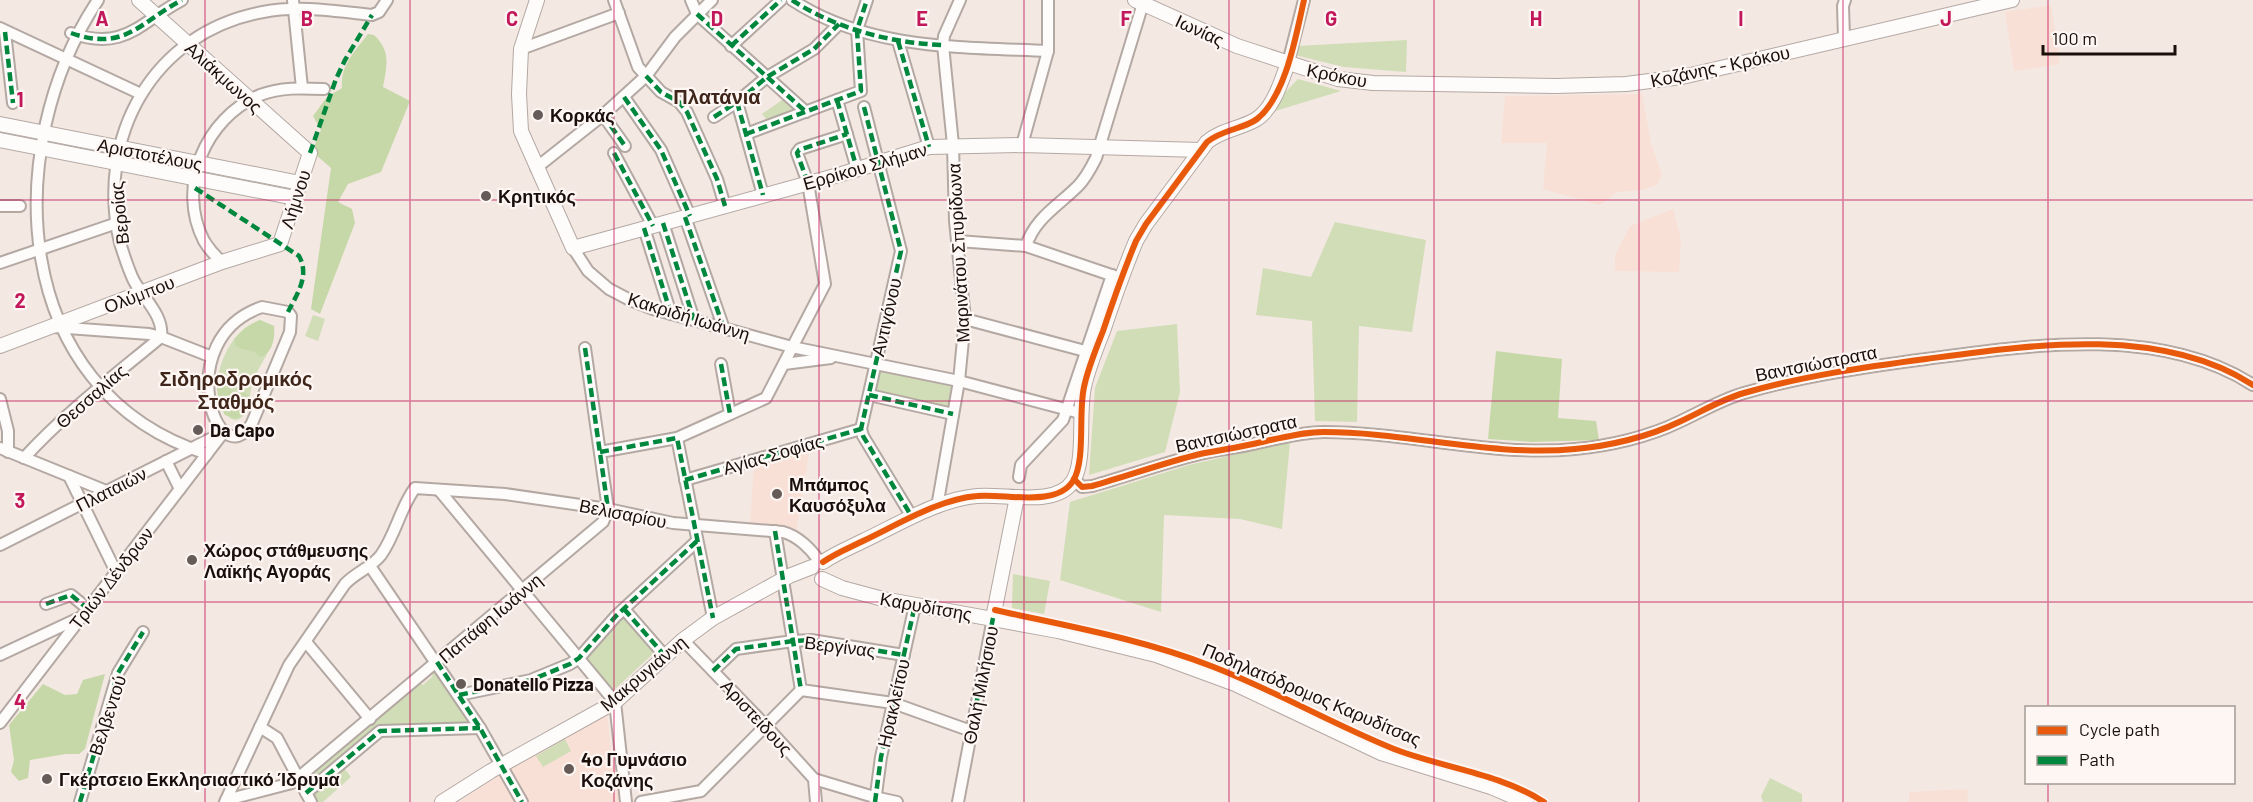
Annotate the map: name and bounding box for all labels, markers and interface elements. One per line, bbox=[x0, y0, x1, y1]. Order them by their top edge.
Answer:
text: A bbox=[95, 6, 109, 30]
text: B bbox=[301, 6, 313, 30]
text: C bbox=[506, 6, 518, 30]
text: D bbox=[711, 6, 723, 30]
text: E bbox=[916, 6, 928, 30]
text: F bbox=[1120, 6, 1132, 30]
text: G bbox=[1325, 6, 1337, 30]
text: H bbox=[1530, 6, 1542, 30]
text: I bbox=[1738, 6, 1744, 30]
text: J bbox=[1940, 6, 1952, 30]
street label: Ιωνίας bbox=[1172, 9, 1228, 51]
scale bar bbox=[2043, 18, 2175, 56]
text: 100 m bbox=[2052, 27, 2097, 49]
street label: Αλιάκμωνος bbox=[181, 37, 267, 118]
street label: Κοζάνης - Κρόκου bbox=[1648, 40, 1792, 92]
street label: Κρόκου bbox=[1305, 58, 1369, 92]
district label: Πλατάνια bbox=[673, 84, 761, 108]
text: 1 bbox=[16, 87, 24, 111]
place label: Κορκάς bbox=[550, 104, 615, 126]
marker: Κορκάς bbox=[531, 108, 545, 122]
street label: Αριστοτέλους bbox=[96, 133, 205, 175]
street label: Ερρίκου Σλήμαν bbox=[800, 138, 930, 194]
street label: Μαρινάτου Σπυρίδωνα bbox=[942, 163, 974, 343]
street label: Λήμνου bbox=[275, 167, 315, 231]
street label: Βεροίας bbox=[105, 180, 133, 246]
place label: Κρητικός bbox=[498, 185, 576, 207]
marker: Κρητικός bbox=[479, 189, 493, 203]
street label: Ολύμπου bbox=[101, 271, 177, 317]
street label: Αντιγόνου bbox=[866, 276, 906, 358]
street label: Κακριδή Ιωάννη bbox=[625, 287, 753, 345]
text: 2 bbox=[14, 288, 26, 312]
street label: Βαντσιώστρατα bbox=[1753, 340, 1879, 386]
street label: Θεσσαλίας bbox=[51, 359, 131, 433]
district label: Σιδηροδρομικός Σταθμός bbox=[160, 366, 312, 413]
street label: Βαντσιώστρατα bbox=[1173, 409, 1299, 457]
place label: Da Capo bbox=[210, 419, 275, 441]
marker: Da Capo bbox=[191, 423, 205, 437]
street label: Αγίας Σοφίας bbox=[720, 429, 826, 479]
street label: Πλαταιών bbox=[72, 462, 150, 516]
place label: Μπάμπος Καυσόξυλα bbox=[789, 473, 886, 517]
marker: Μπάμπος Καυσόξυλα bbox=[770, 487, 784, 501]
text: 3 bbox=[15, 488, 25, 512]
street label: Βελισαρίου bbox=[577, 494, 669, 532]
street label: Τριών Δένδρων bbox=[64, 522, 158, 634]
place label: Χώρος στάθμευσης Λαϊκής Αγοράς bbox=[204, 539, 368, 582]
marker: Χώρος στάθμευσης Λαϊκής Αγοράς bbox=[185, 553, 199, 567]
street label: Παπάφη Ιωάννη bbox=[434, 568, 546, 668]
street label: Καρυδίτσης bbox=[878, 587, 974, 625]
street label: Θαλή Μιλήσιου bbox=[958, 624, 1002, 746]
street label: Μακρυγιάννη bbox=[595, 631, 691, 715]
street label: Βεργίνας bbox=[803, 631, 877, 661]
street label: Ποδηλατόδρομος Καρυδίτσας bbox=[1200, 638, 1425, 750]
street label: Ηρακλείτου bbox=[872, 656, 914, 750]
street label: Βελβεντού bbox=[84, 672, 130, 758]
place label: Donatello Pizza bbox=[473, 673, 594, 695]
street label: Αριστείδους bbox=[717, 675, 798, 759]
marker: Donatello Pizza bbox=[454, 677, 468, 691]
text: 4 bbox=[14, 689, 26, 713]
legend bbox=[2025, 706, 2235, 784]
text: Cycle path bbox=[2079, 718, 2160, 740]
place label: 4ο Γυμνάσιο Κοζάνης bbox=[581, 748, 687, 792]
text: Path bbox=[2079, 748, 2115, 770]
marker: 4ο Γυμνάσιο Κοζάνης bbox=[562, 762, 576, 776]
place label: Γκέρτσειο Εκκλησιαστικό Ίδρυμα bbox=[59, 768, 339, 790]
marker: Γκέρτσειο Εκκλησιαστικό Ίδρυμα bbox=[40, 772, 54, 786]

